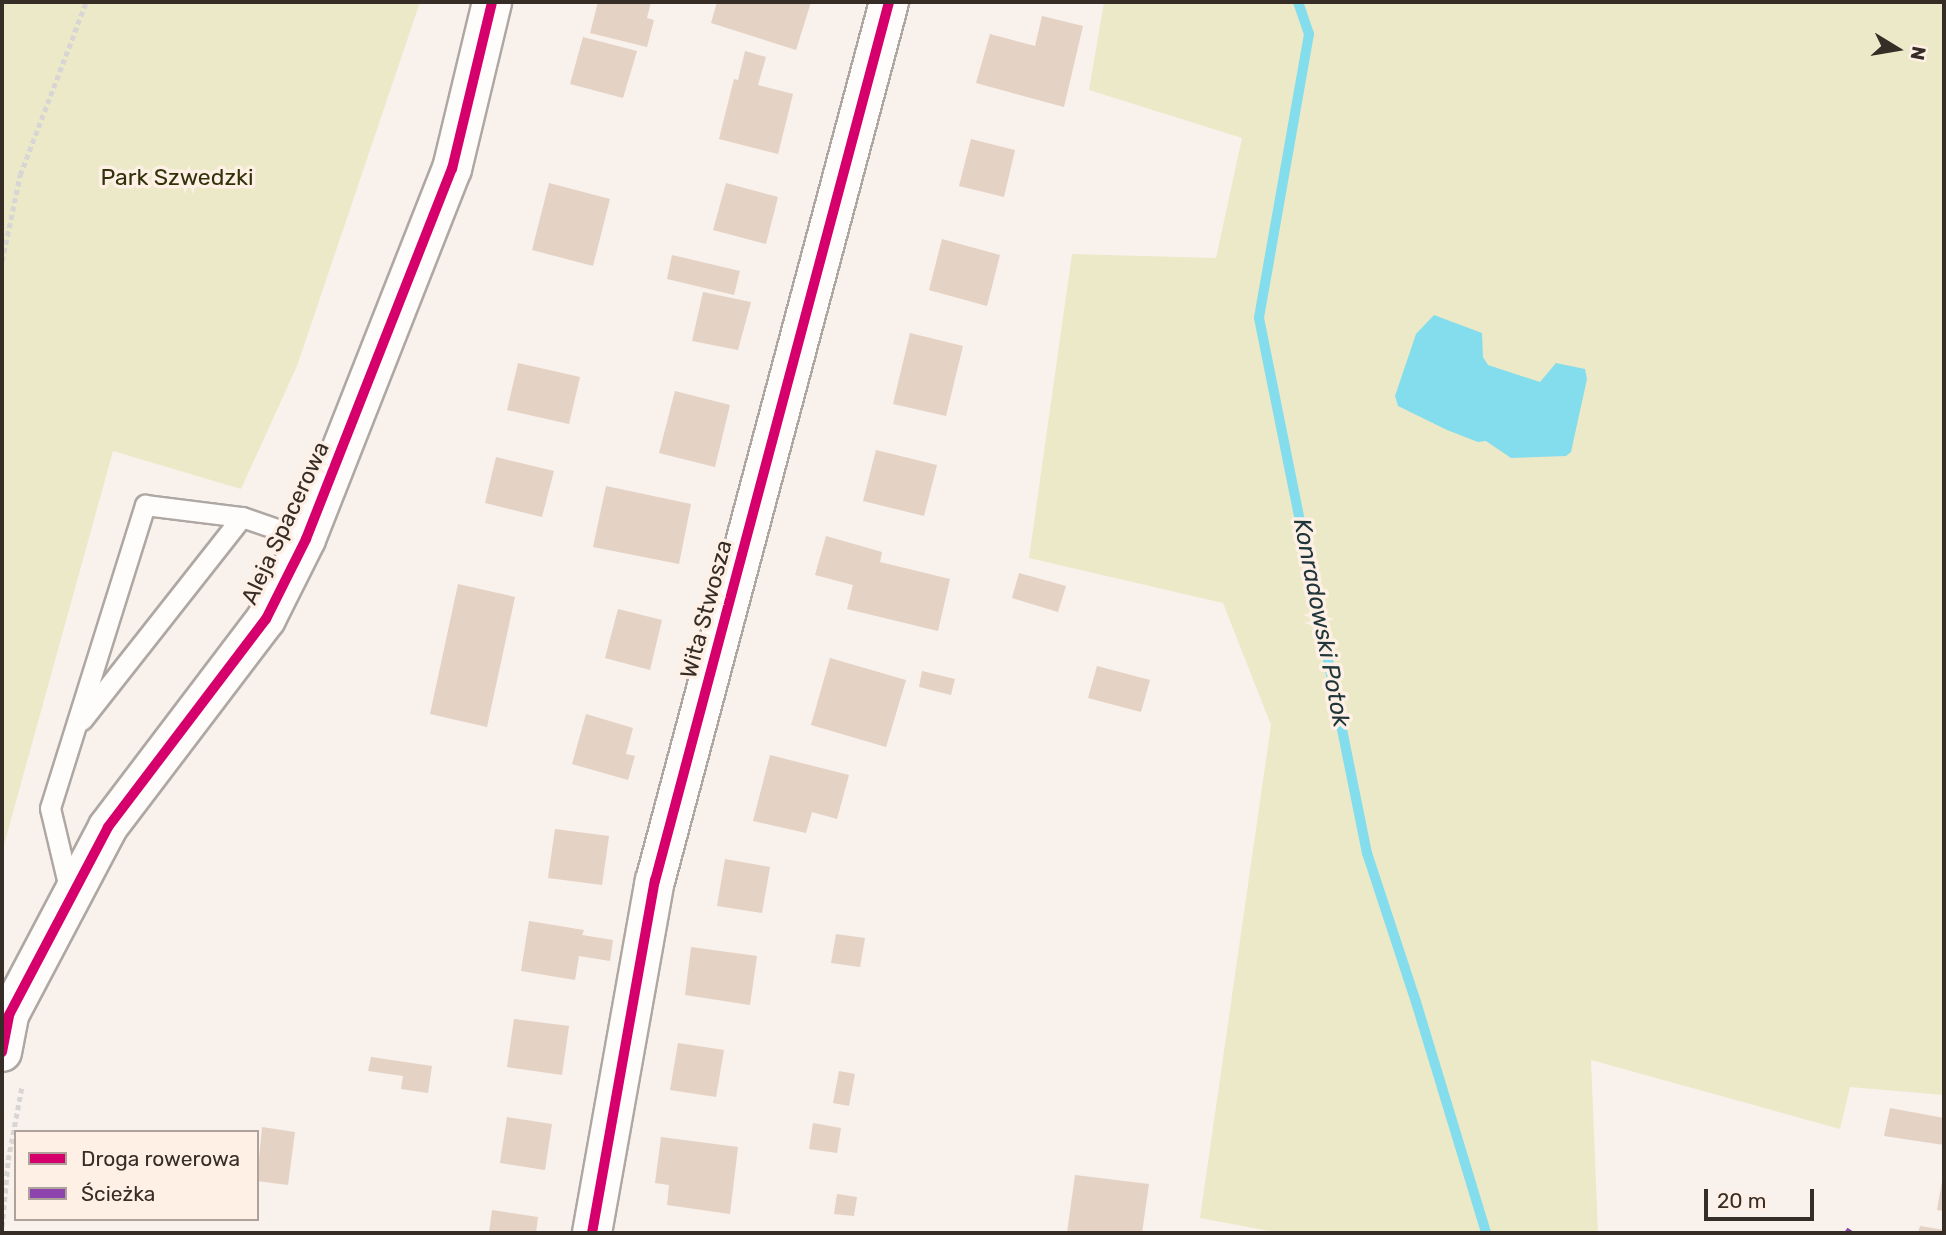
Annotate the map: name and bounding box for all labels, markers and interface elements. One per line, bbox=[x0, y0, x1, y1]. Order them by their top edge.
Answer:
north arrow bbox=[1862, 14, 1932, 84]
text: N bbox=[1906, 44, 1931, 62]
park label: Park Szwedzki bbox=[100, 163, 254, 191]
street label: Aleja Spacerowa bbox=[235, 437, 335, 609]
water label: Konradowski Potok bbox=[1287, 516, 1355, 730]
street label: Wita Stwosza bbox=[674, 537, 738, 681]
legend bbox=[14, 1130, 259, 1221]
text: Droga rowerowa bbox=[81, 1146, 240, 1171]
scale bar bbox=[1708, 1176, 1818, 1220]
text: Ścieżka bbox=[81, 1181, 155, 1206]
text: 20 m bbox=[1717, 1188, 1766, 1213]

